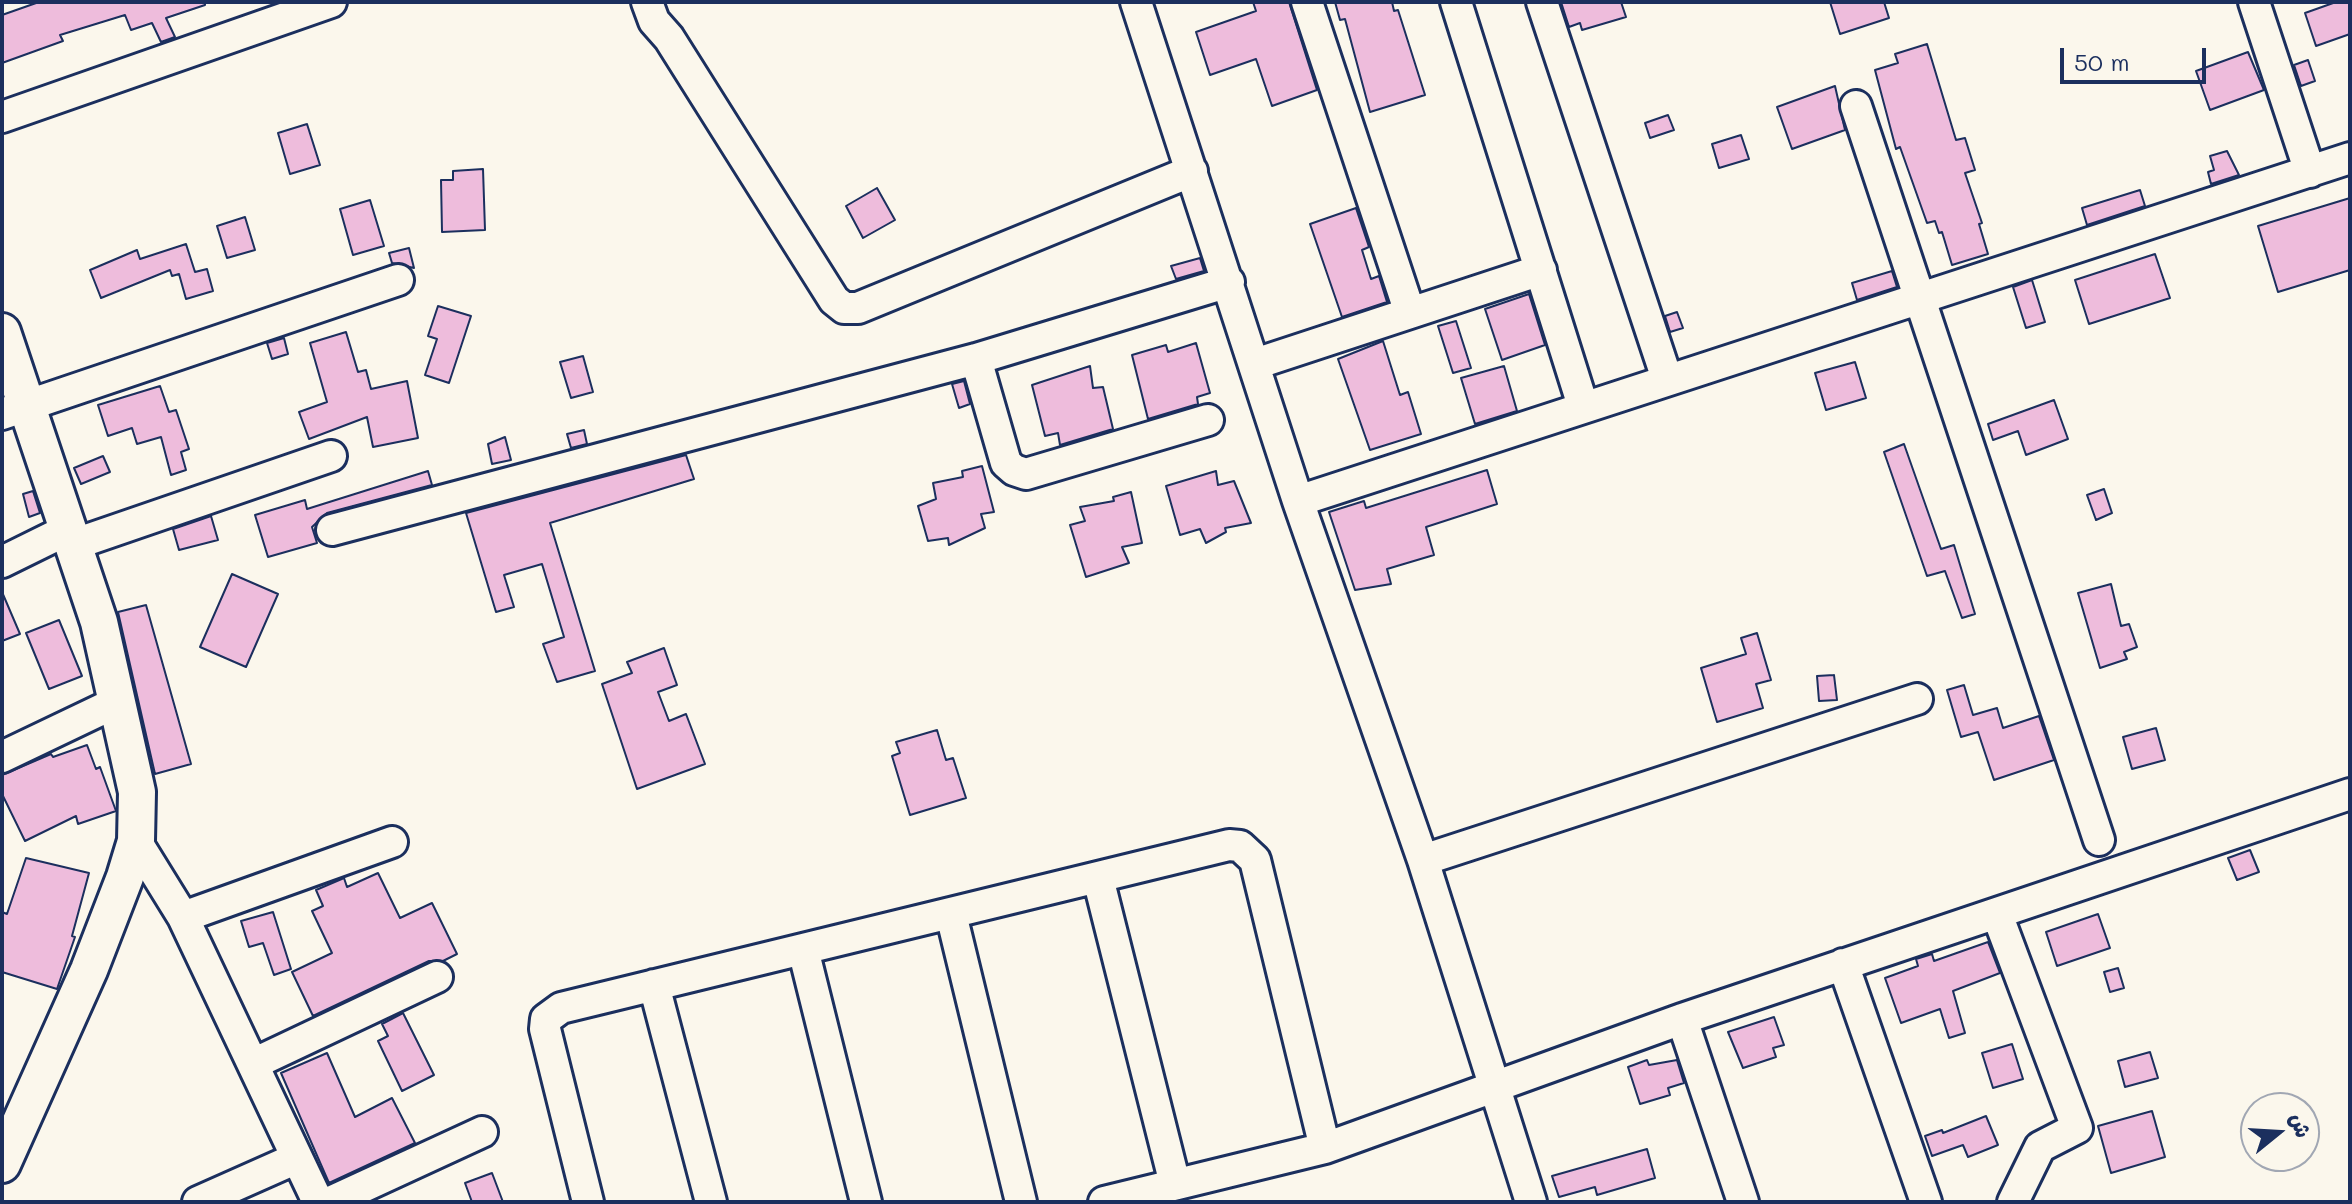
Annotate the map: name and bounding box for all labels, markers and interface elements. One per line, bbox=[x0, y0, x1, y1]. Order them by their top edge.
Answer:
scale bar bbox=[2064, 32, 2210, 82]
text: 50 m bbox=[2074, 46, 2130, 77]
north arrow bbox=[2240, 1092, 2320, 1172]
text: ش bbox=[2284, 1109, 2319, 1141]

